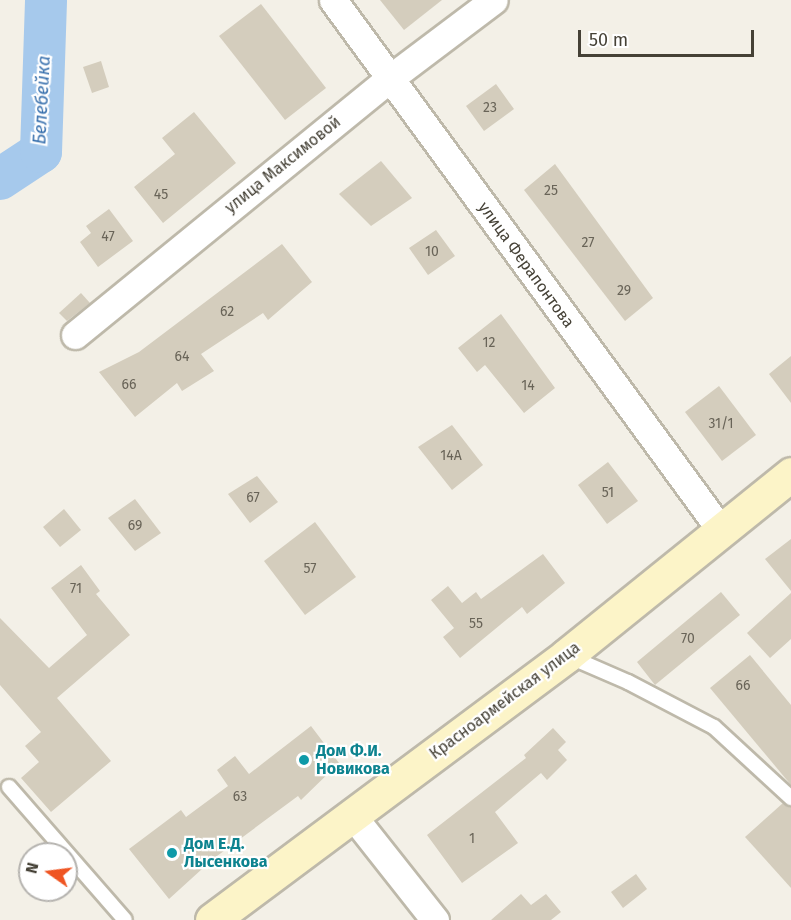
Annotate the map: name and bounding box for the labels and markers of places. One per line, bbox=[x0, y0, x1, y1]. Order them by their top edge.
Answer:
place label: Дом Ф.И. Новикова bbox=[316, 741, 390, 779]
marker: Дом Ф.И. Новикова bbox=[297, 753, 311, 767]
place label: Дом Е.Д. Лысенкова bbox=[184, 834, 268, 872]
marker: Дом Е.Д. Лысенкова bbox=[165, 846, 179, 860]

